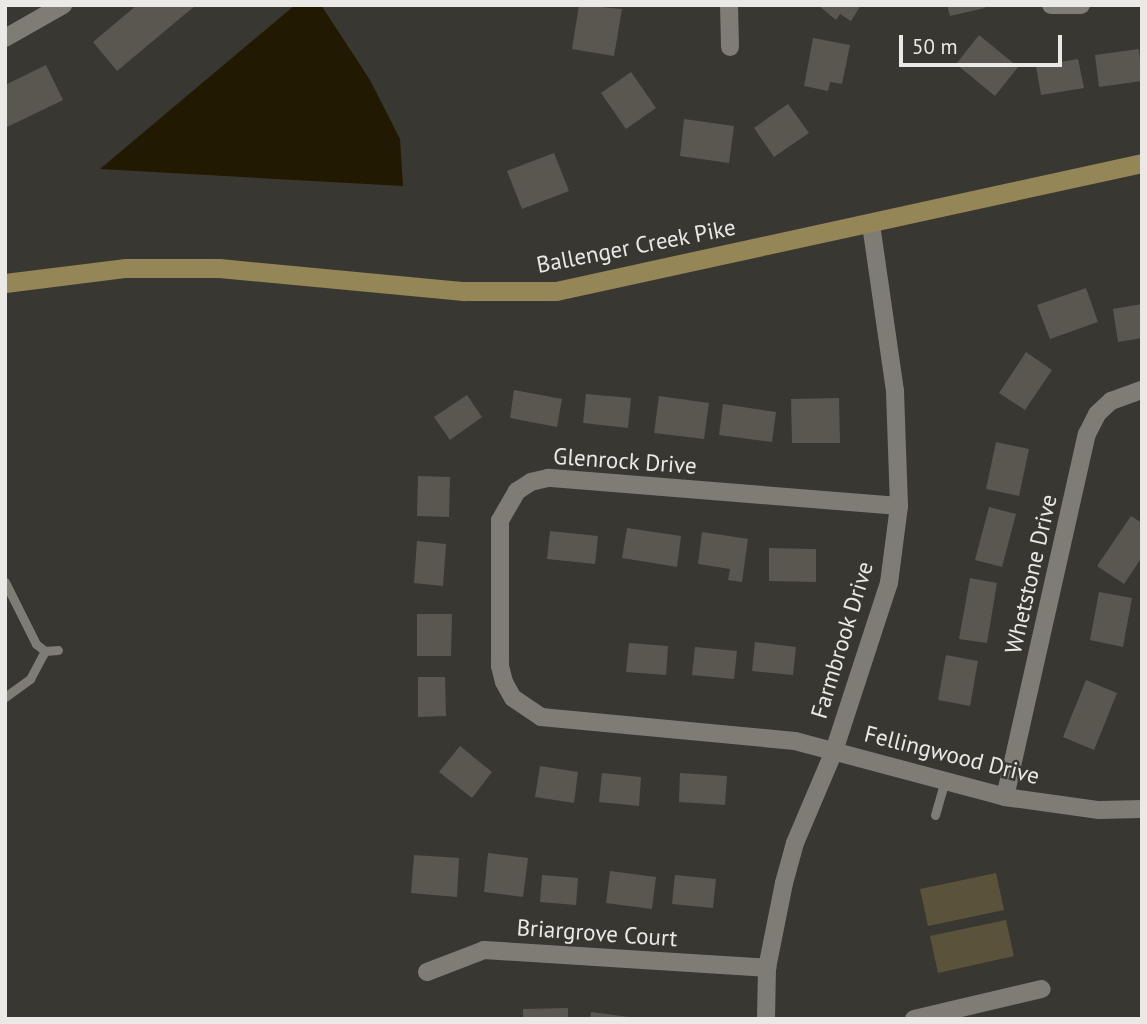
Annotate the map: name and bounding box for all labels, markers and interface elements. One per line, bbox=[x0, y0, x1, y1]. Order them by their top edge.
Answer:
scale bar bbox=[902, 21, 1065, 65]
text: 50 m bbox=[912, 33, 958, 60]
street label: Ballenger Creek Pike bbox=[534, 213, 738, 279]
street label: Glenrock Drive bbox=[552, 442, 698, 480]
street label: Whetstone Drive bbox=[999, 492, 1063, 656]
street label: Farmbrook Drive bbox=[805, 558, 879, 722]
street label: Fellingwood Drive bbox=[862, 720, 1042, 790]
street label: Briargrove Court bbox=[516, 914, 678, 952]

